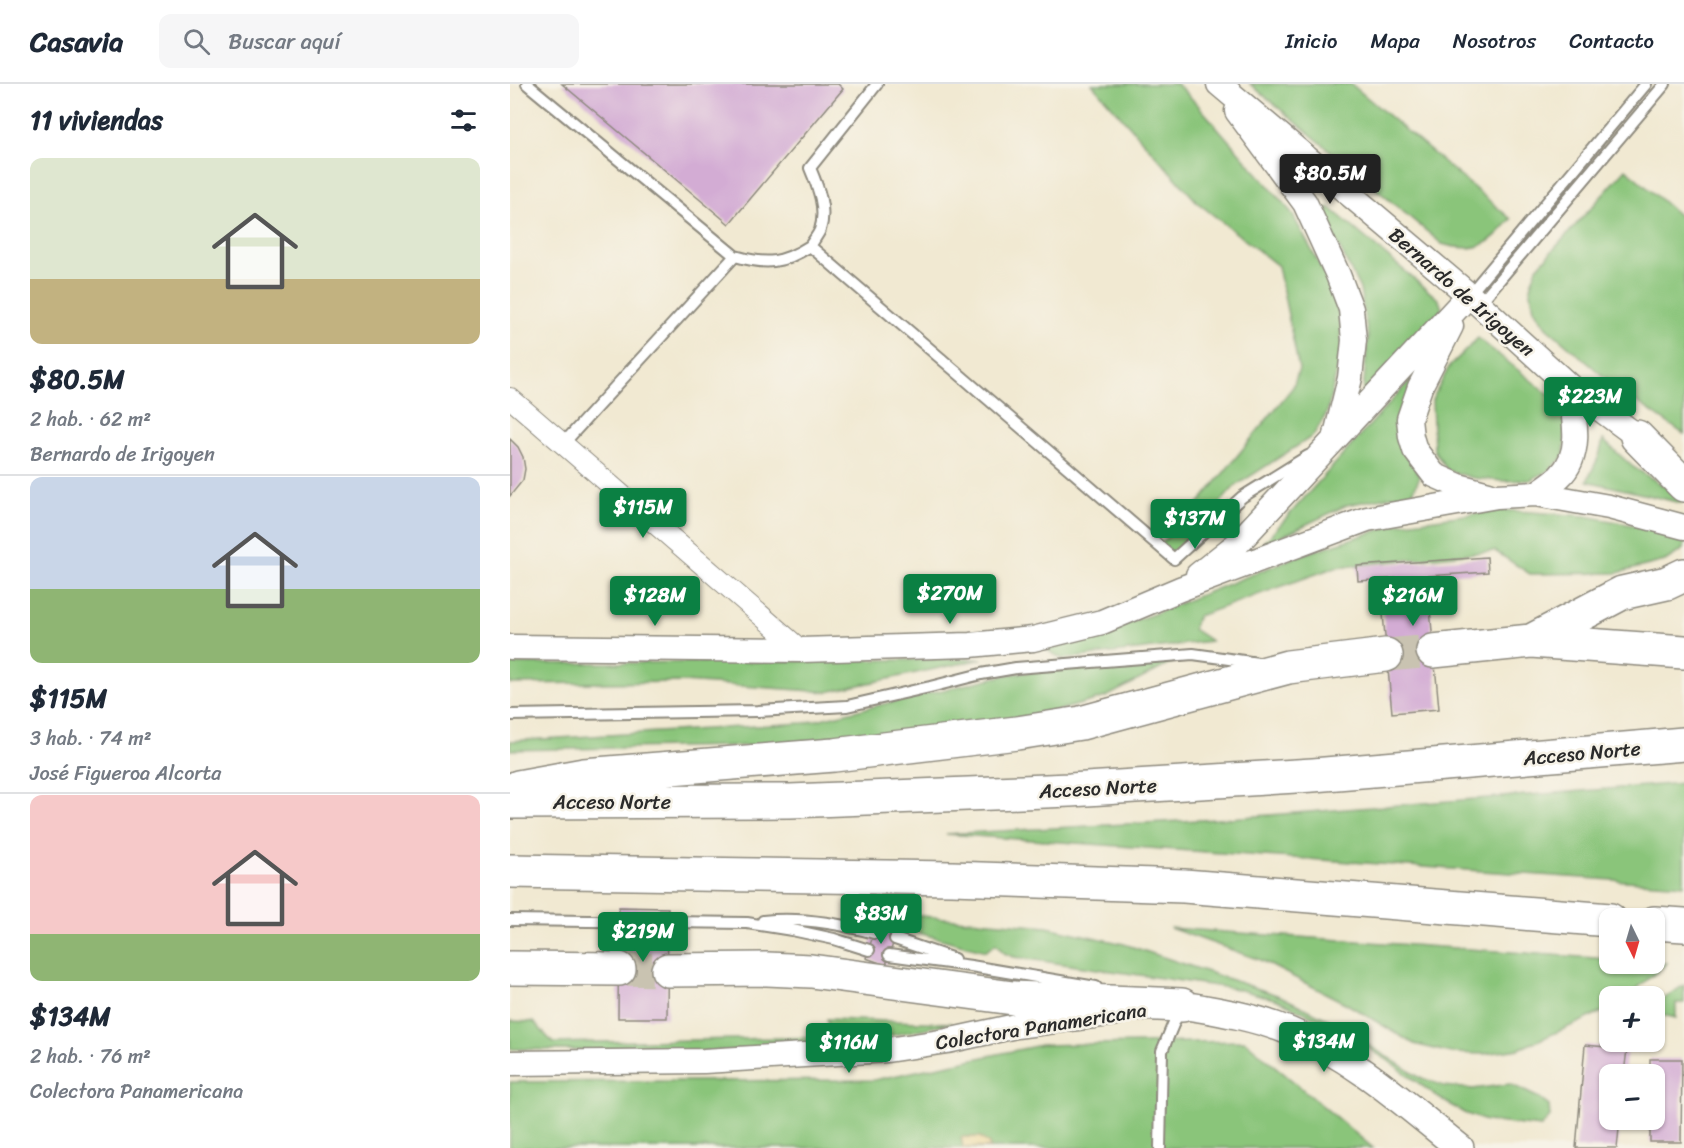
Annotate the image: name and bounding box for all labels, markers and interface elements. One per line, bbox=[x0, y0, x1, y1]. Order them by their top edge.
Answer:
search box bbox=[159, 14, 579, 68]
text: Casavia bbox=[30, 17, 123, 66]
text: Buscar aquí bbox=[228, 22, 340, 61]
text: Inicio bbox=[1285, 22, 1337, 60]
text: Mapa bbox=[1370, 22, 1420, 60]
text: Nosotros bbox=[1453, 22, 1536, 60]
text: Contacto bbox=[1569, 22, 1654, 60]
icon: search bbox=[180, 25, 213, 58]
text: 11 viviendas bbox=[30, 97, 163, 143]
icon: filters bbox=[447, 104, 480, 137]
pin: $80.5M bbox=[1281, 154, 1379, 205]
text: $80.5M bbox=[1294, 156, 1366, 191]
icon: home bbox=[201, 197, 309, 305]
street label: Bernardo de Irigoyen bbox=[1380, 218, 1543, 366]
text: $80.5M bbox=[30, 356, 125, 402]
pin: $223M bbox=[1548, 377, 1632, 428]
text: $223M bbox=[1558, 379, 1622, 414]
text: 2 hab. · 62 m² bbox=[30, 402, 151, 437]
text: Bernardo de Irigoyen bbox=[30, 437, 215, 472]
pin: $115M bbox=[601, 488, 685, 539]
text: $115M bbox=[613, 490, 673, 525]
pin: $137M bbox=[1153, 499, 1237, 550]
text: $137M bbox=[1165, 501, 1225, 536]
icon: home bbox=[201, 516, 309, 624]
pin: $270M bbox=[908, 574, 992, 625]
pin: $128M bbox=[613, 576, 697, 627]
text: $270M bbox=[917, 576, 983, 611]
pin: $216M bbox=[1371, 576, 1455, 627]
text: $128M bbox=[624, 578, 686, 613]
text: $216M bbox=[1382, 578, 1444, 613]
text: $115M bbox=[30, 675, 107, 721]
text: 3 hab. · 74 m² bbox=[30, 721, 152, 756]
street label: Acceso Norte bbox=[1521, 731, 1642, 776]
text: José Figueroa Alcorta bbox=[30, 756, 221, 791]
street label: Acceso Norte bbox=[1037, 768, 1158, 809]
street label: Acceso Norte bbox=[552, 785, 671, 820]
icon: home bbox=[201, 834, 309, 942]
pin: $83M bbox=[845, 894, 917, 945]
text: $83M bbox=[855, 896, 907, 931]
north arrow bbox=[1599, 908, 1665, 974]
map controls bbox=[1599, 908, 1665, 1130]
pin: $219M bbox=[601, 912, 685, 963]
text: $219M bbox=[612, 914, 674, 949]
button: + bbox=[1599, 986, 1665, 1052]
text: $134M bbox=[30, 993, 110, 1039]
street label: Colectora Panamericana bbox=[933, 993, 1149, 1060]
pin: $134M bbox=[1282, 1022, 1366, 1073]
pin: $116M bbox=[807, 1023, 891, 1074]
text: $134M bbox=[1293, 1024, 1355, 1059]
text: $116M bbox=[820, 1025, 878, 1060]
text: 2 hab. · 76 m² bbox=[30, 1039, 151, 1074]
button: − bbox=[1599, 1064, 1665, 1130]
text: Colectora Panamericana bbox=[30, 1074, 243, 1109]

